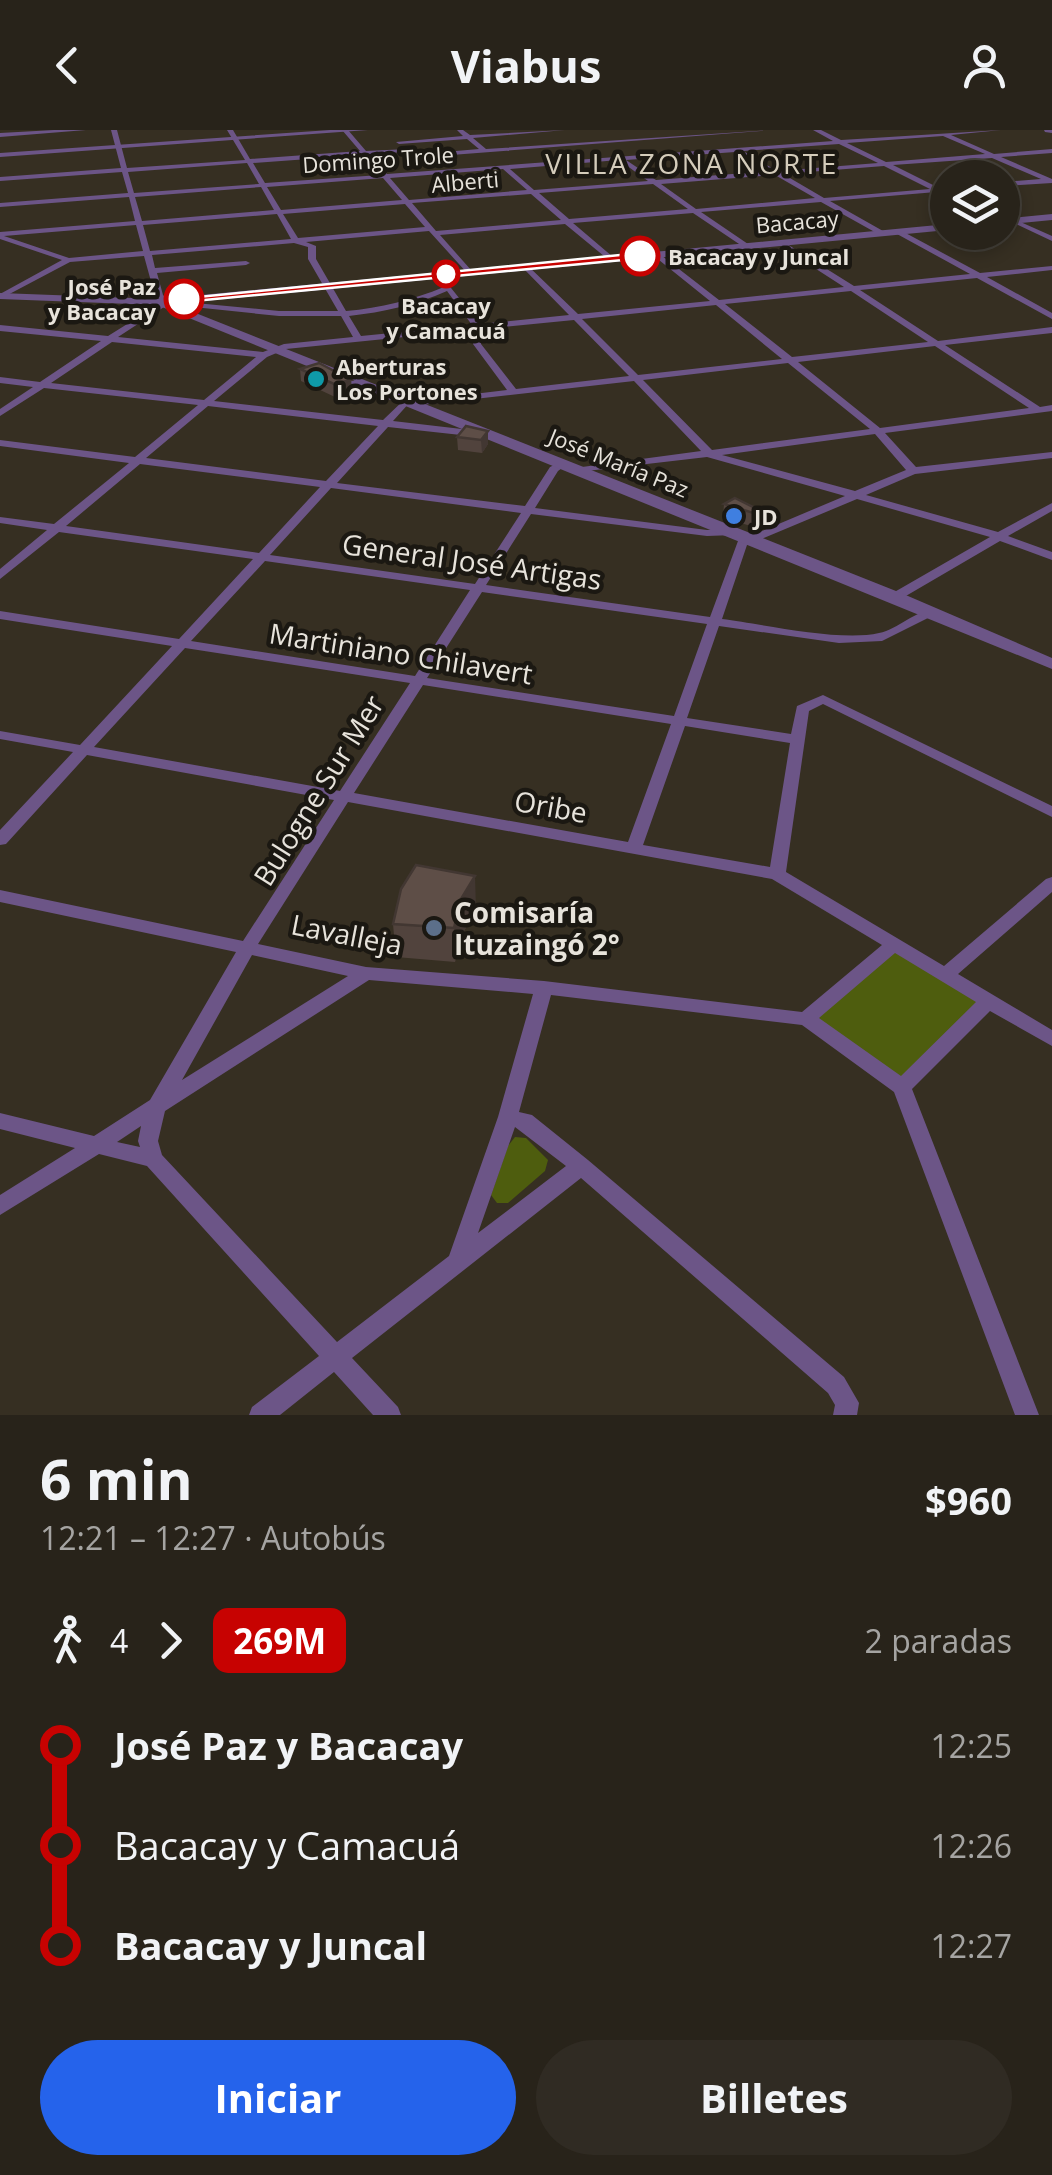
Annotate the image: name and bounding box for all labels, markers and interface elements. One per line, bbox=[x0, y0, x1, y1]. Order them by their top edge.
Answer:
text: Viabus bbox=[451, 35, 601, 96]
icon: back bbox=[40, 38, 95, 93]
icon: person bbox=[957, 38, 1012, 93]
street label: Domingo Trole bbox=[301, 139, 455, 179]
district label: VILLA ZONA NORTE bbox=[545, 144, 839, 182]
map controls bbox=[930, 160, 1020, 250]
button: layers bbox=[930, 160, 1020, 250]
street label: Alberti bbox=[430, 163, 500, 199]
street label: Bacacay bbox=[754, 202, 841, 240]
marker: Bacacay y Juncal bbox=[621, 237, 659, 275]
place label: Bacacay y Juncal bbox=[668, 241, 849, 271]
marker: Bacacay y Camacuá bbox=[433, 261, 459, 287]
place label: José Paz y Bacacay bbox=[48, 271, 156, 326]
marker: José Paz y Bacacay bbox=[165, 280, 203, 318]
place label: Bacacay y Camacuá bbox=[386, 290, 506, 345]
place label: Aberturas Los Portones bbox=[336, 351, 478, 406]
marker: Aberturas Los Portones bbox=[305, 368, 327, 390]
street label: José María Paz bbox=[543, 420, 693, 504]
place label: JD bbox=[752, 501, 778, 531]
marker: JD bbox=[723, 505, 745, 527]
street label: General José Artigas bbox=[340, 524, 604, 598]
street label: Martiniano Chilavert bbox=[267, 613, 535, 693]
street label: Bulogne Sur Mer bbox=[244, 687, 392, 893]
street label: Oribe bbox=[512, 781, 590, 831]
place label: Comisaría Ituzaingó 2° bbox=[454, 893, 620, 963]
street label: Lavalleja bbox=[288, 905, 406, 963]
marker: Comisaría Ituzaingó 2° bbox=[423, 917, 445, 939]
text: 6 min bbox=[40, 1441, 193, 1516]
text: $960 bbox=[925, 1474, 1012, 1526]
text: 12:21 – 12:27 · Autobús bbox=[40, 1516, 386, 1559]
icon: walk bbox=[40, 1613, 95, 1668]
icon: forward bbox=[143, 1613, 198, 1668]
text: 269M bbox=[233, 1617, 326, 1664]
text: 4 bbox=[110, 1619, 128, 1662]
text: 2 paradas bbox=[865, 1619, 1012, 1662]
text: José Paz y Bacacay bbox=[114, 1719, 463, 1771]
text: 12:25 bbox=[930, 1724, 1012, 1767]
text: Bacacay y Camacuá bbox=[114, 1819, 460, 1871]
text: 12:26 bbox=[930, 1824, 1012, 1867]
text: Bacacay y Juncal bbox=[114, 1919, 427, 1971]
text: 12:27 bbox=[930, 1924, 1012, 1967]
button: Iniciar bbox=[40, 2040, 516, 2155]
button: Billetes bbox=[536, 2040, 1012, 2155]

